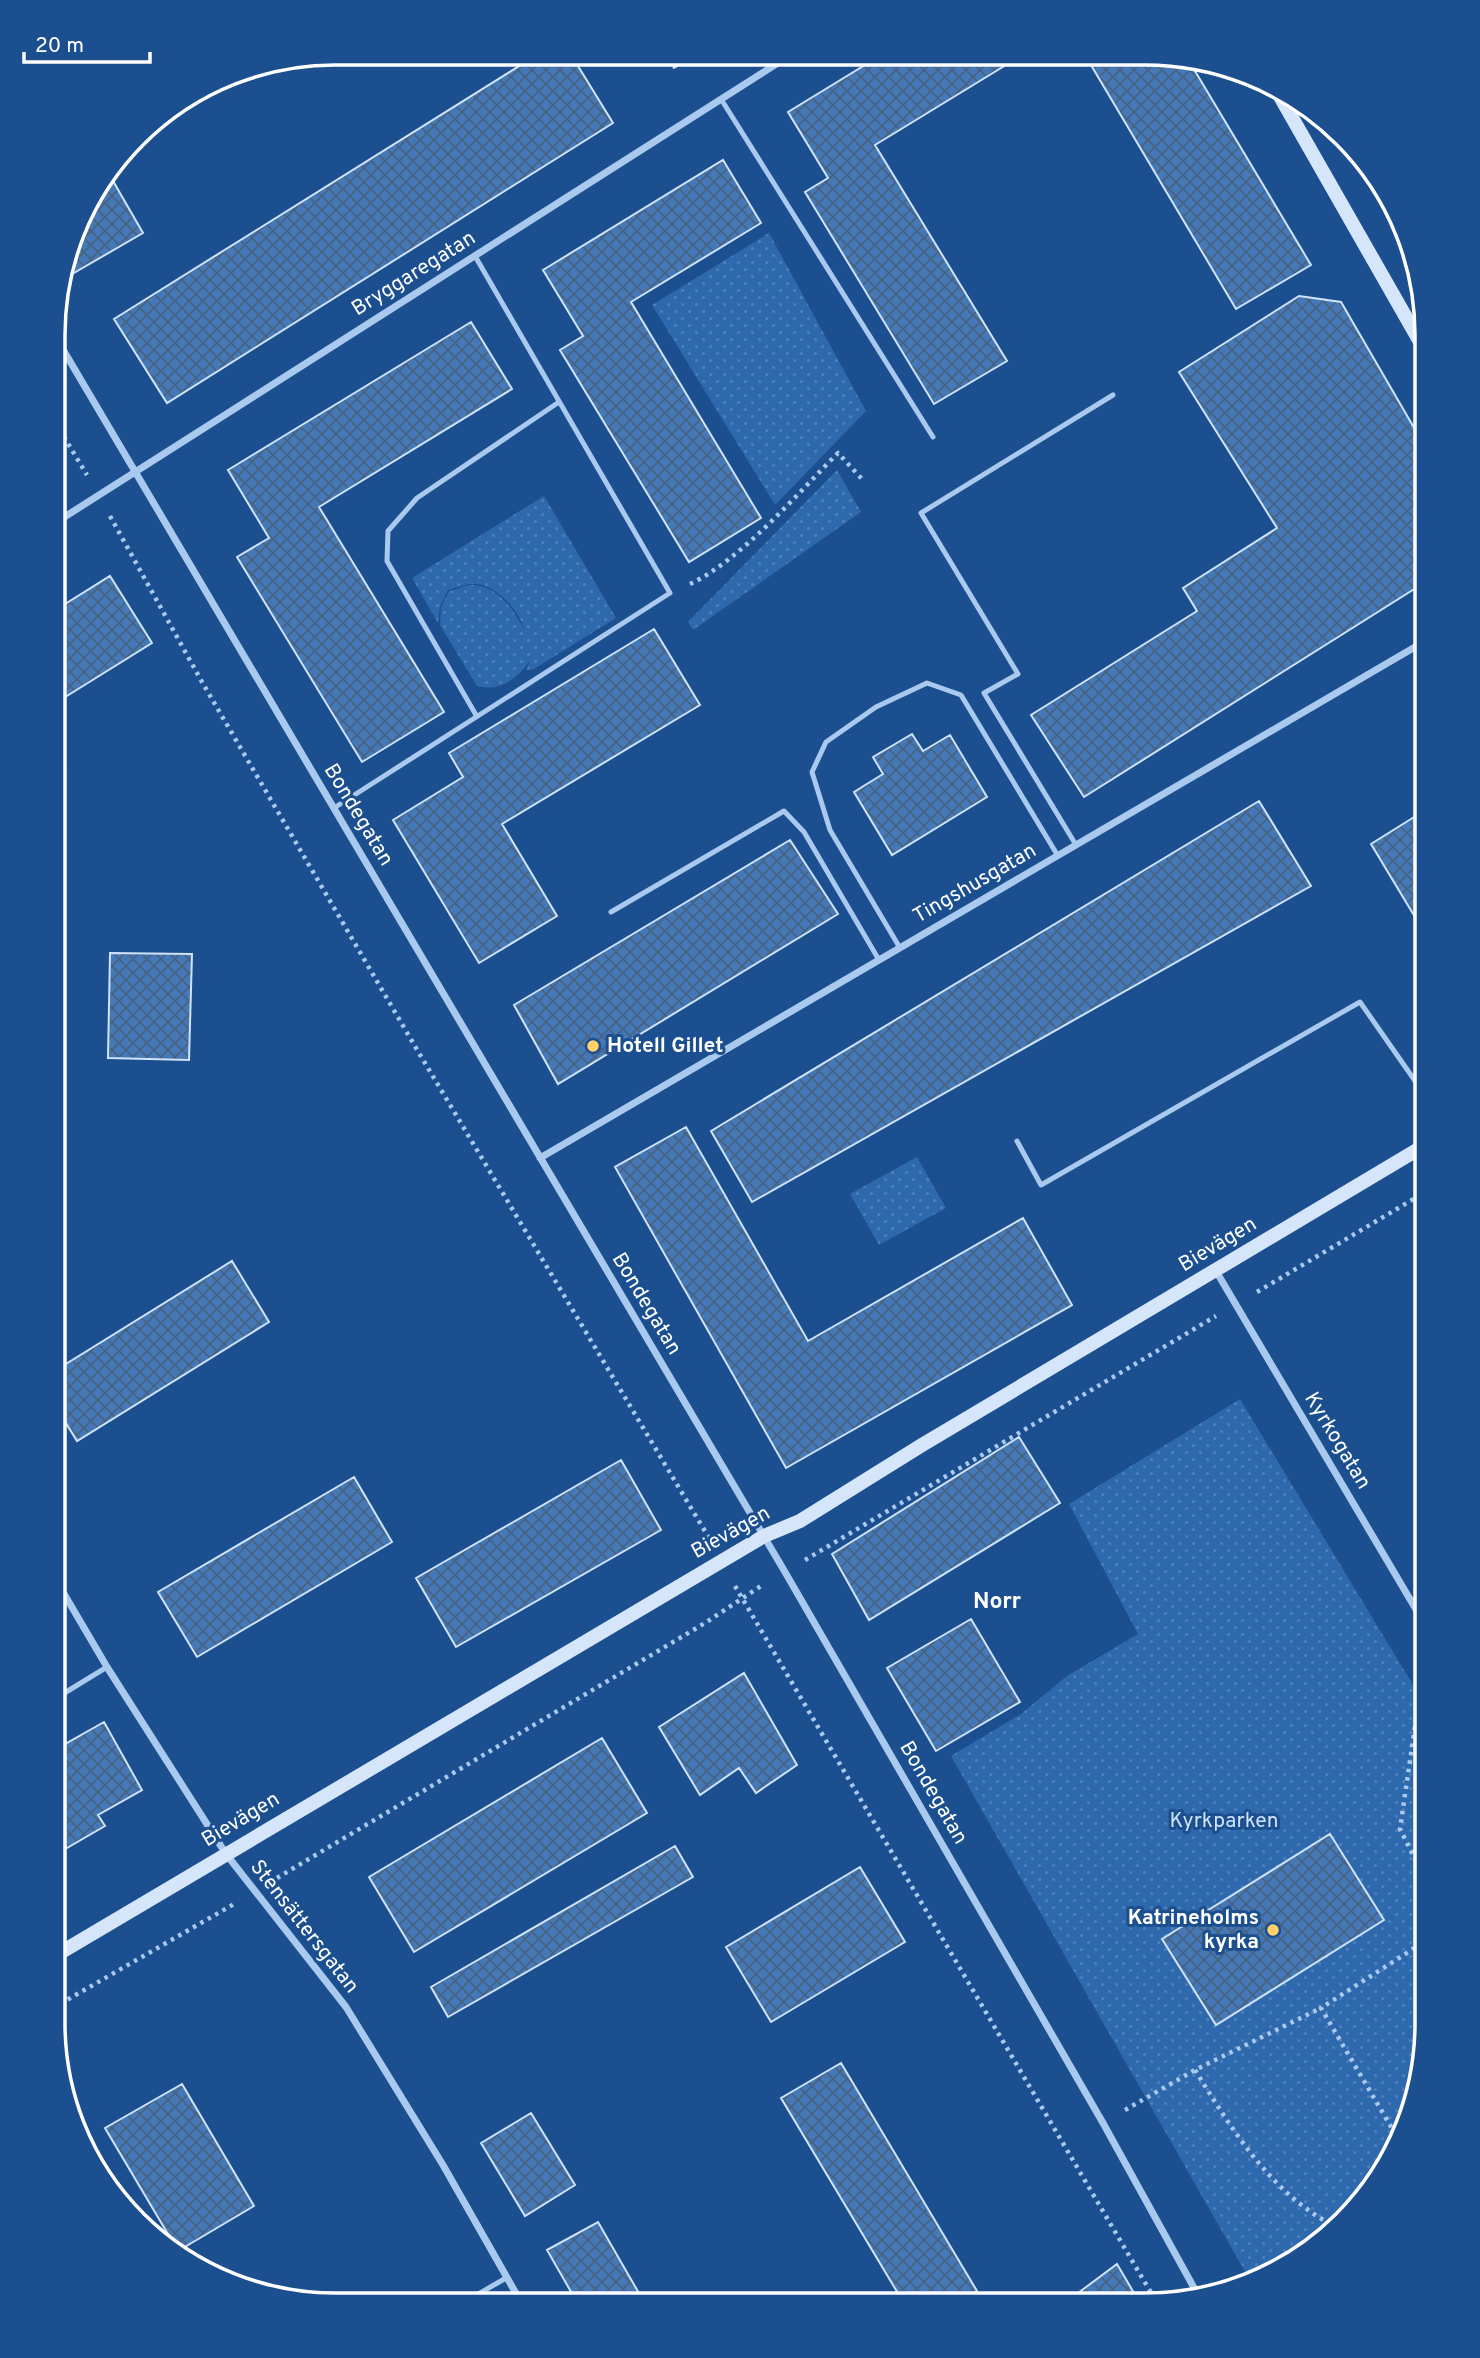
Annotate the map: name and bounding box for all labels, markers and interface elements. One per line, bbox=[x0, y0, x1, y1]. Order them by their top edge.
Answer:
scale bar bbox=[24, 21, 150, 65]
text: 20 m bbox=[35, 33, 84, 60]
street label: Bryggaregatan bbox=[347, 225, 481, 323]
street label: Bondegatan bbox=[317, 759, 399, 871]
street label: Tingshusgatan bbox=[908, 838, 1042, 930]
place label: Hotell Gillet bbox=[607, 1033, 723, 1060]
marker: Hotell Gillet bbox=[585, 1038, 601, 1054]
street label: Bievägen bbox=[1174, 1211, 1262, 1279]
street label: Bondegatan bbox=[605, 1248, 687, 1360]
street label: Kyrkogatan bbox=[1297, 1388, 1377, 1494]
street label: Bievägen bbox=[687, 1500, 775, 1566]
district label: Norr bbox=[973, 1588, 1022, 1617]
street label: Bondegatan bbox=[893, 1737, 973, 1849]
street label: Bievägen bbox=[197, 1786, 285, 1854]
park label: Kyrkparken bbox=[1169, 1808, 1279, 1835]
street label: Stensättersgatan bbox=[243, 1855, 365, 1999]
place label: Katrineholms kyrka bbox=[1128, 1905, 1259, 1956]
marker: Katrineholms kyrka bbox=[1265, 1922, 1281, 1938]

